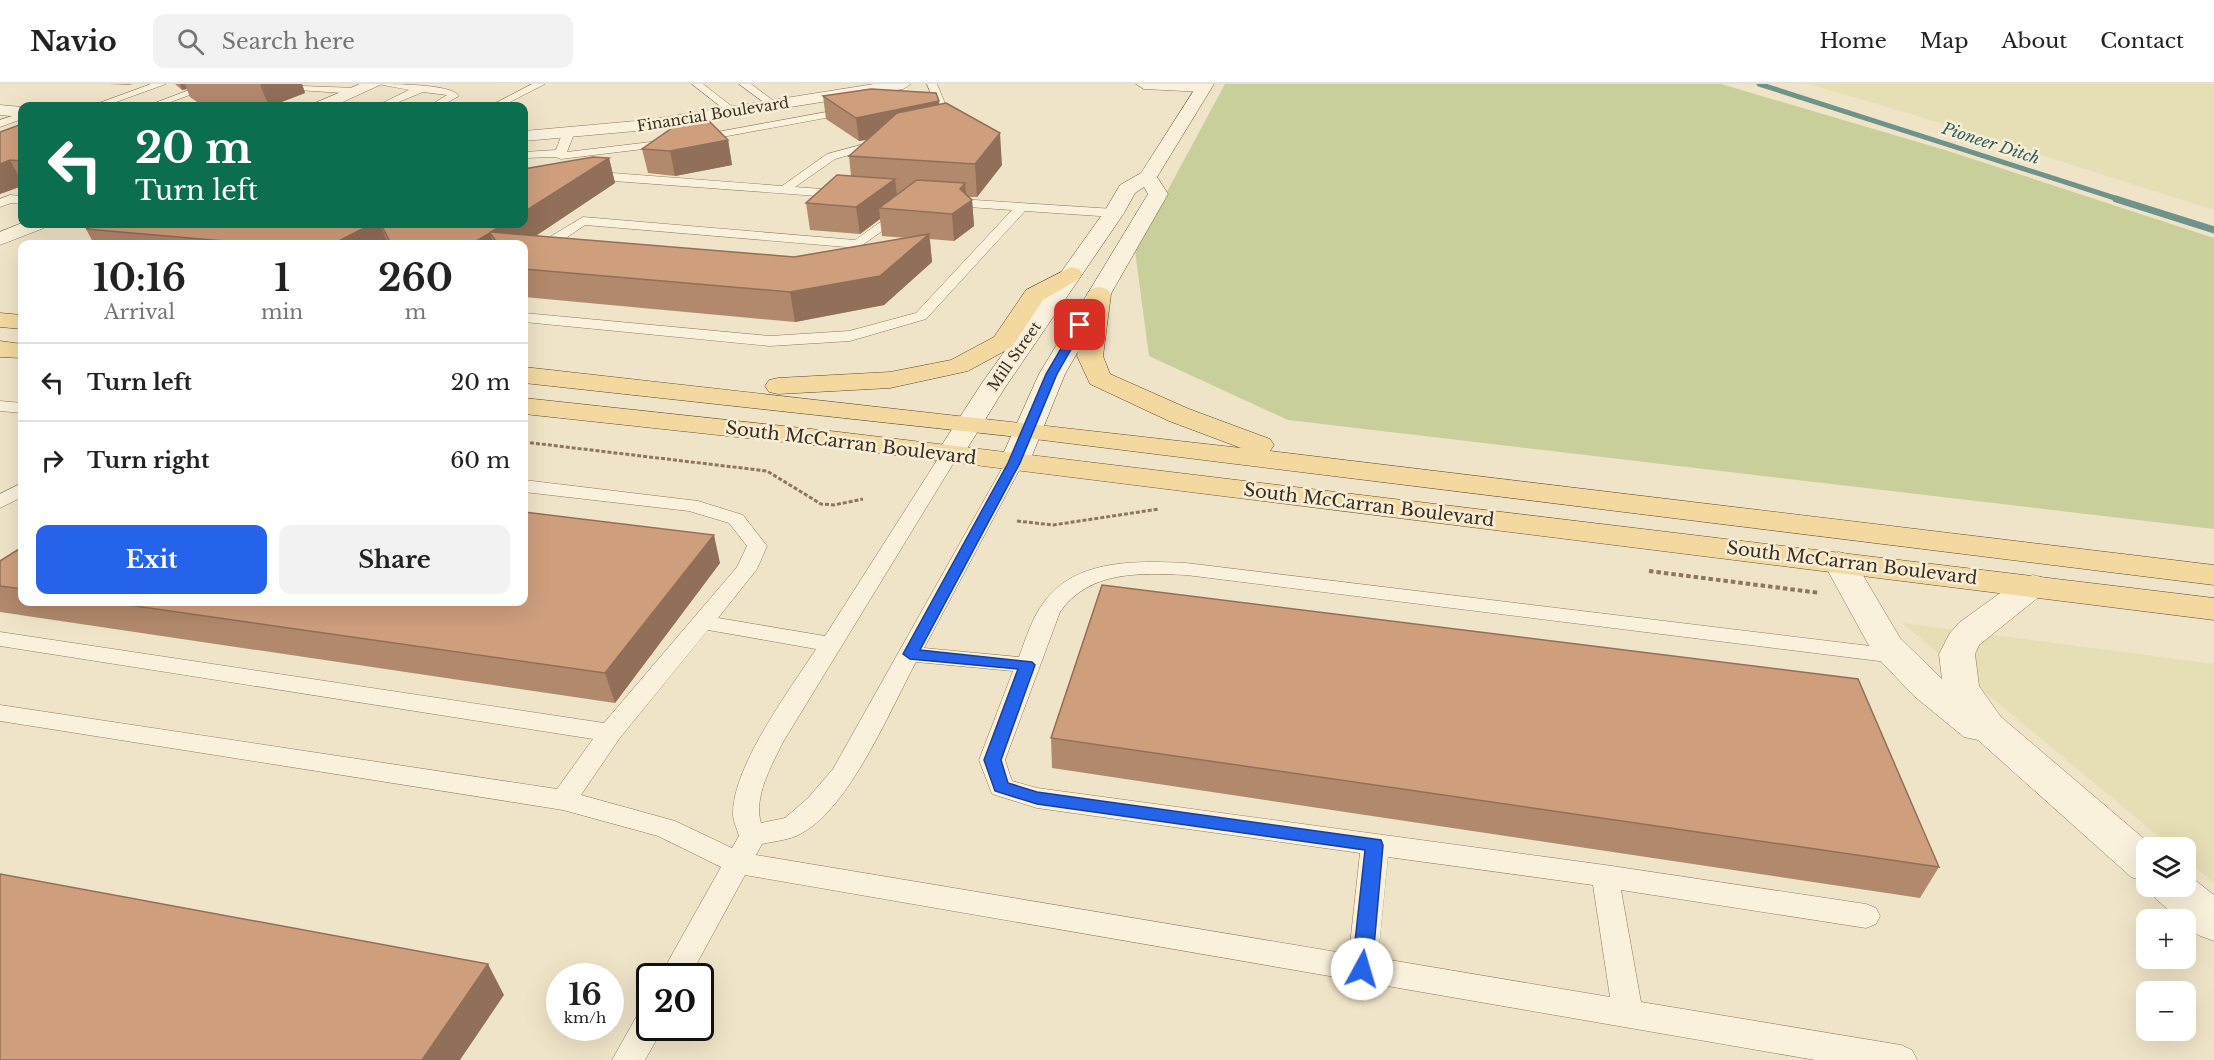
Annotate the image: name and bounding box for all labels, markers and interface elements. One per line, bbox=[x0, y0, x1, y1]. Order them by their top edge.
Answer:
search box bbox=[153, 14, 573, 68]
text: Navio bbox=[30, 24, 117, 59]
icon: search bbox=[174, 25, 207, 58]
text: Search here bbox=[222, 28, 355, 55]
text: Home bbox=[1820, 28, 1887, 54]
text: Map bbox=[1920, 28, 1968, 54]
text: About bbox=[2001, 28, 2067, 54]
text: Contact bbox=[2100, 28, 2184, 54]
street label: Financial Boulevard bbox=[636, 93, 790, 135]
water label: Pioneer Ditch bbox=[1939, 118, 2042, 168]
text: 20 m bbox=[135, 122, 252, 174]
icon: left bbox=[36, 126, 114, 204]
text: Turn left bbox=[135, 174, 258, 207]
text: 10:16 bbox=[93, 256, 186, 301]
text: 1 bbox=[274, 256, 290, 301]
text: 260 bbox=[378, 256, 453, 301]
pin bbox=[1054, 299, 1105, 350]
text: Arrival bbox=[104, 300, 175, 324]
text: min bbox=[261, 300, 303, 324]
text: m bbox=[405, 300, 426, 324]
icon: arrive bbox=[1063, 308, 1096, 341]
street label: Mill Street bbox=[983, 317, 1045, 394]
icon: left bbox=[36, 366, 69, 399]
text: Turn left bbox=[87, 369, 192, 396]
text: 20 m bbox=[451, 369, 510, 396]
street label: South McCarran Boulevard bbox=[724, 417, 978, 469]
icon: right bbox=[36, 444, 69, 477]
text: Turn right bbox=[87, 447, 209, 474]
text: 60 m bbox=[450, 447, 510, 474]
street label: South McCarran Boulevard bbox=[1242, 479, 1496, 531]
button: Exit bbox=[36, 525, 267, 594]
button: Share bbox=[279, 525, 510, 594]
street label: South McCarran Boulevard bbox=[1725, 537, 1979, 589]
map controls bbox=[2136, 837, 2196, 1041]
button: layers bbox=[2136, 837, 2196, 897]
button: + bbox=[2136, 909, 2196, 969]
position arrow bbox=[1330, 937, 1394, 1001]
speed limit sign: 20 bbox=[636, 963, 714, 1041]
text: 16 bbox=[568, 976, 602, 1013]
button: − bbox=[2136, 981, 2196, 1041]
text: km/h bbox=[564, 1008, 606, 1027]

